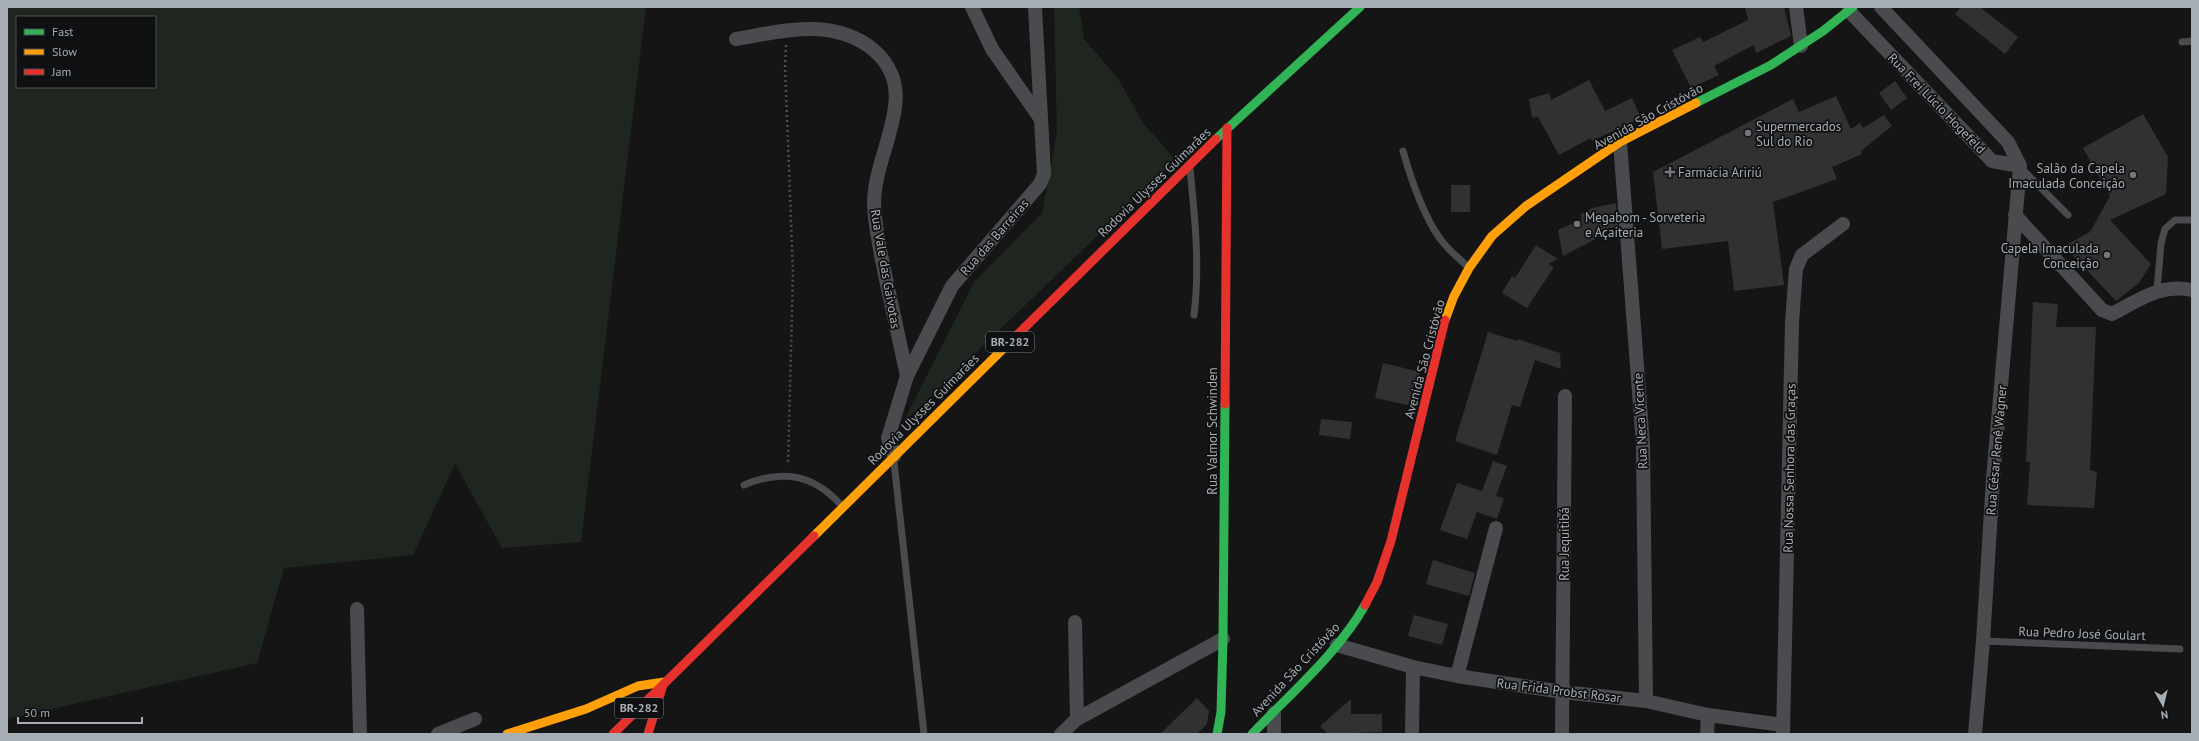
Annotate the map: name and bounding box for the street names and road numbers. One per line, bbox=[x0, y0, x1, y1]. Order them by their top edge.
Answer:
street label: Rua Frei Lúcio Hogefeld bbox=[1884, 49, 1989, 157]
street label: Avenida São Cristóvão bbox=[1591, 79, 1706, 154]
street label: Rodovia Ulysses Guimarães bbox=[1094, 124, 1214, 241]
street label: Rua das Barreiras bbox=[956, 195, 1032, 279]
street label: Rua Vale das Gaivotas bbox=[867, 208, 904, 330]
street label: Avenida São Cristóvão bbox=[1400, 298, 1449, 420]
road number: BR-282 bbox=[986, 332, 1034, 352]
street label: Rodovia Ulysses Guimarães bbox=[864, 350, 983, 469]
street label: Rua Valmor Schwinden bbox=[1204, 367, 1221, 495]
street label: Rua Neca Vicente bbox=[1629, 373, 1652, 469]
street label: Rua Nossa Senhora das Graças bbox=[1780, 383, 1799, 553]
street label: Rua César Renê Wagner bbox=[1982, 384, 2011, 516]
street label: Rua Jequitibá bbox=[1556, 507, 1573, 581]
street label: Avenida São Cristóvão bbox=[1247, 619, 1343, 720]
street label: Rua Pedro José Goulart bbox=[2018, 623, 2147, 644]
street label: Rua Frida Probst Rosar bbox=[1496, 674, 1623, 707]
road number: BR-282 bbox=[615, 698, 663, 718]

